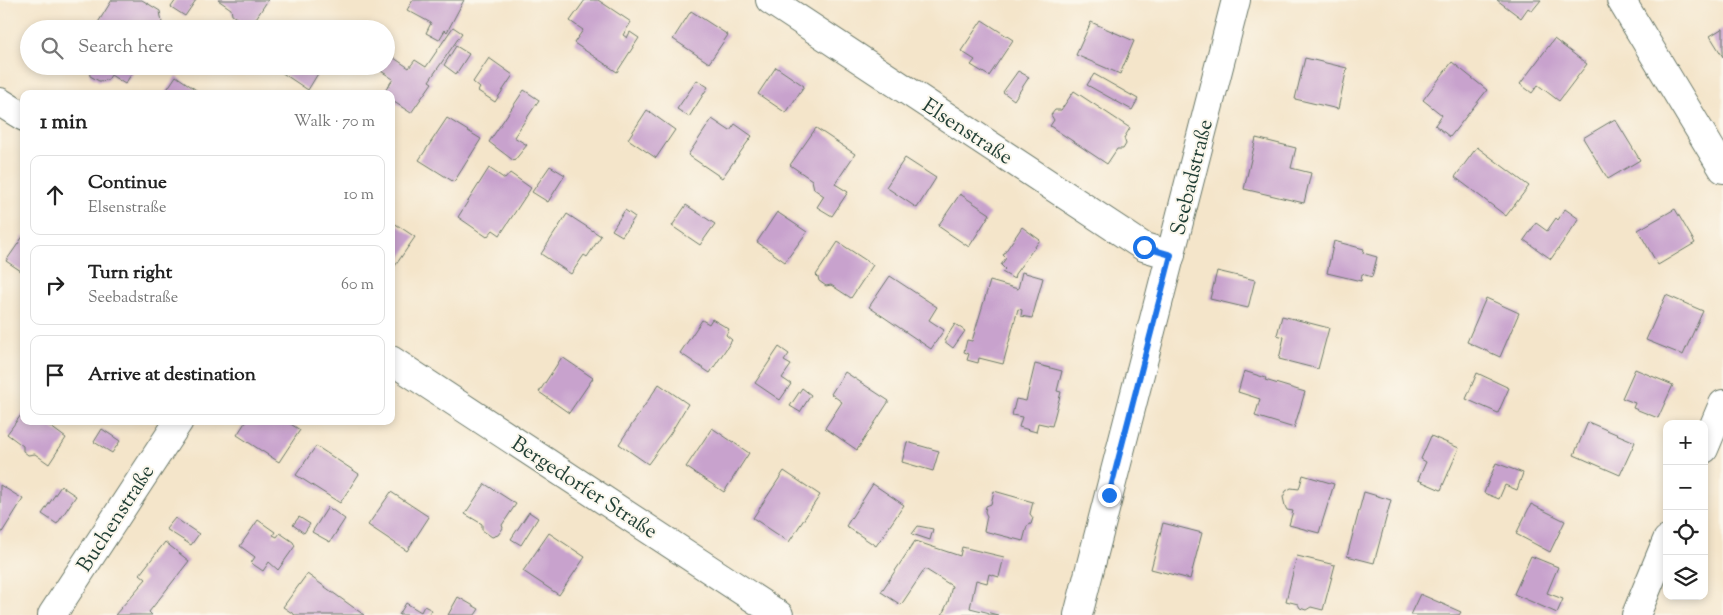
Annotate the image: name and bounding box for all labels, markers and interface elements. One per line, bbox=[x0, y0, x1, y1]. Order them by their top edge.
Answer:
search box bbox=[20, 20, 395, 75]
icon: search bbox=[38, 34, 66, 62]
text: Search here bbox=[78, 34, 173, 61]
street label: Elsenstraße bbox=[916, 92, 1018, 173]
text: 1 min bbox=[40, 108, 87, 138]
text: Walk · 70 m bbox=[294, 111, 375, 134]
street label: Seebadstraße bbox=[1164, 116, 1222, 239]
text: Continue bbox=[88, 170, 167, 197]
icon: ahead bbox=[41, 181, 69, 209]
text: 10 m bbox=[344, 184, 374, 207]
text: Elsenstraße bbox=[88, 197, 166, 220]
route start bbox=[1133, 236, 1156, 259]
text: Turn right bbox=[88, 260, 172, 287]
icon: right bbox=[41, 271, 69, 299]
text: 60 m bbox=[341, 274, 374, 297]
text: Seebadstraße bbox=[88, 287, 178, 310]
icon: arrive bbox=[41, 361, 69, 389]
text: Arrive at destination bbox=[88, 362, 256, 389]
map controls bbox=[1663, 420, 1708, 600]
button: + bbox=[1663, 420, 1708, 465]
street label: Bergedorfer Straße bbox=[505, 430, 663, 547]
street label: Buchenstraße bbox=[71, 459, 163, 579]
button: − bbox=[1663, 465, 1708, 510]
route end bbox=[1098, 484, 1121, 507]
button: locate bbox=[1663, 510, 1708, 555]
button: layers bbox=[1663, 555, 1708, 600]

